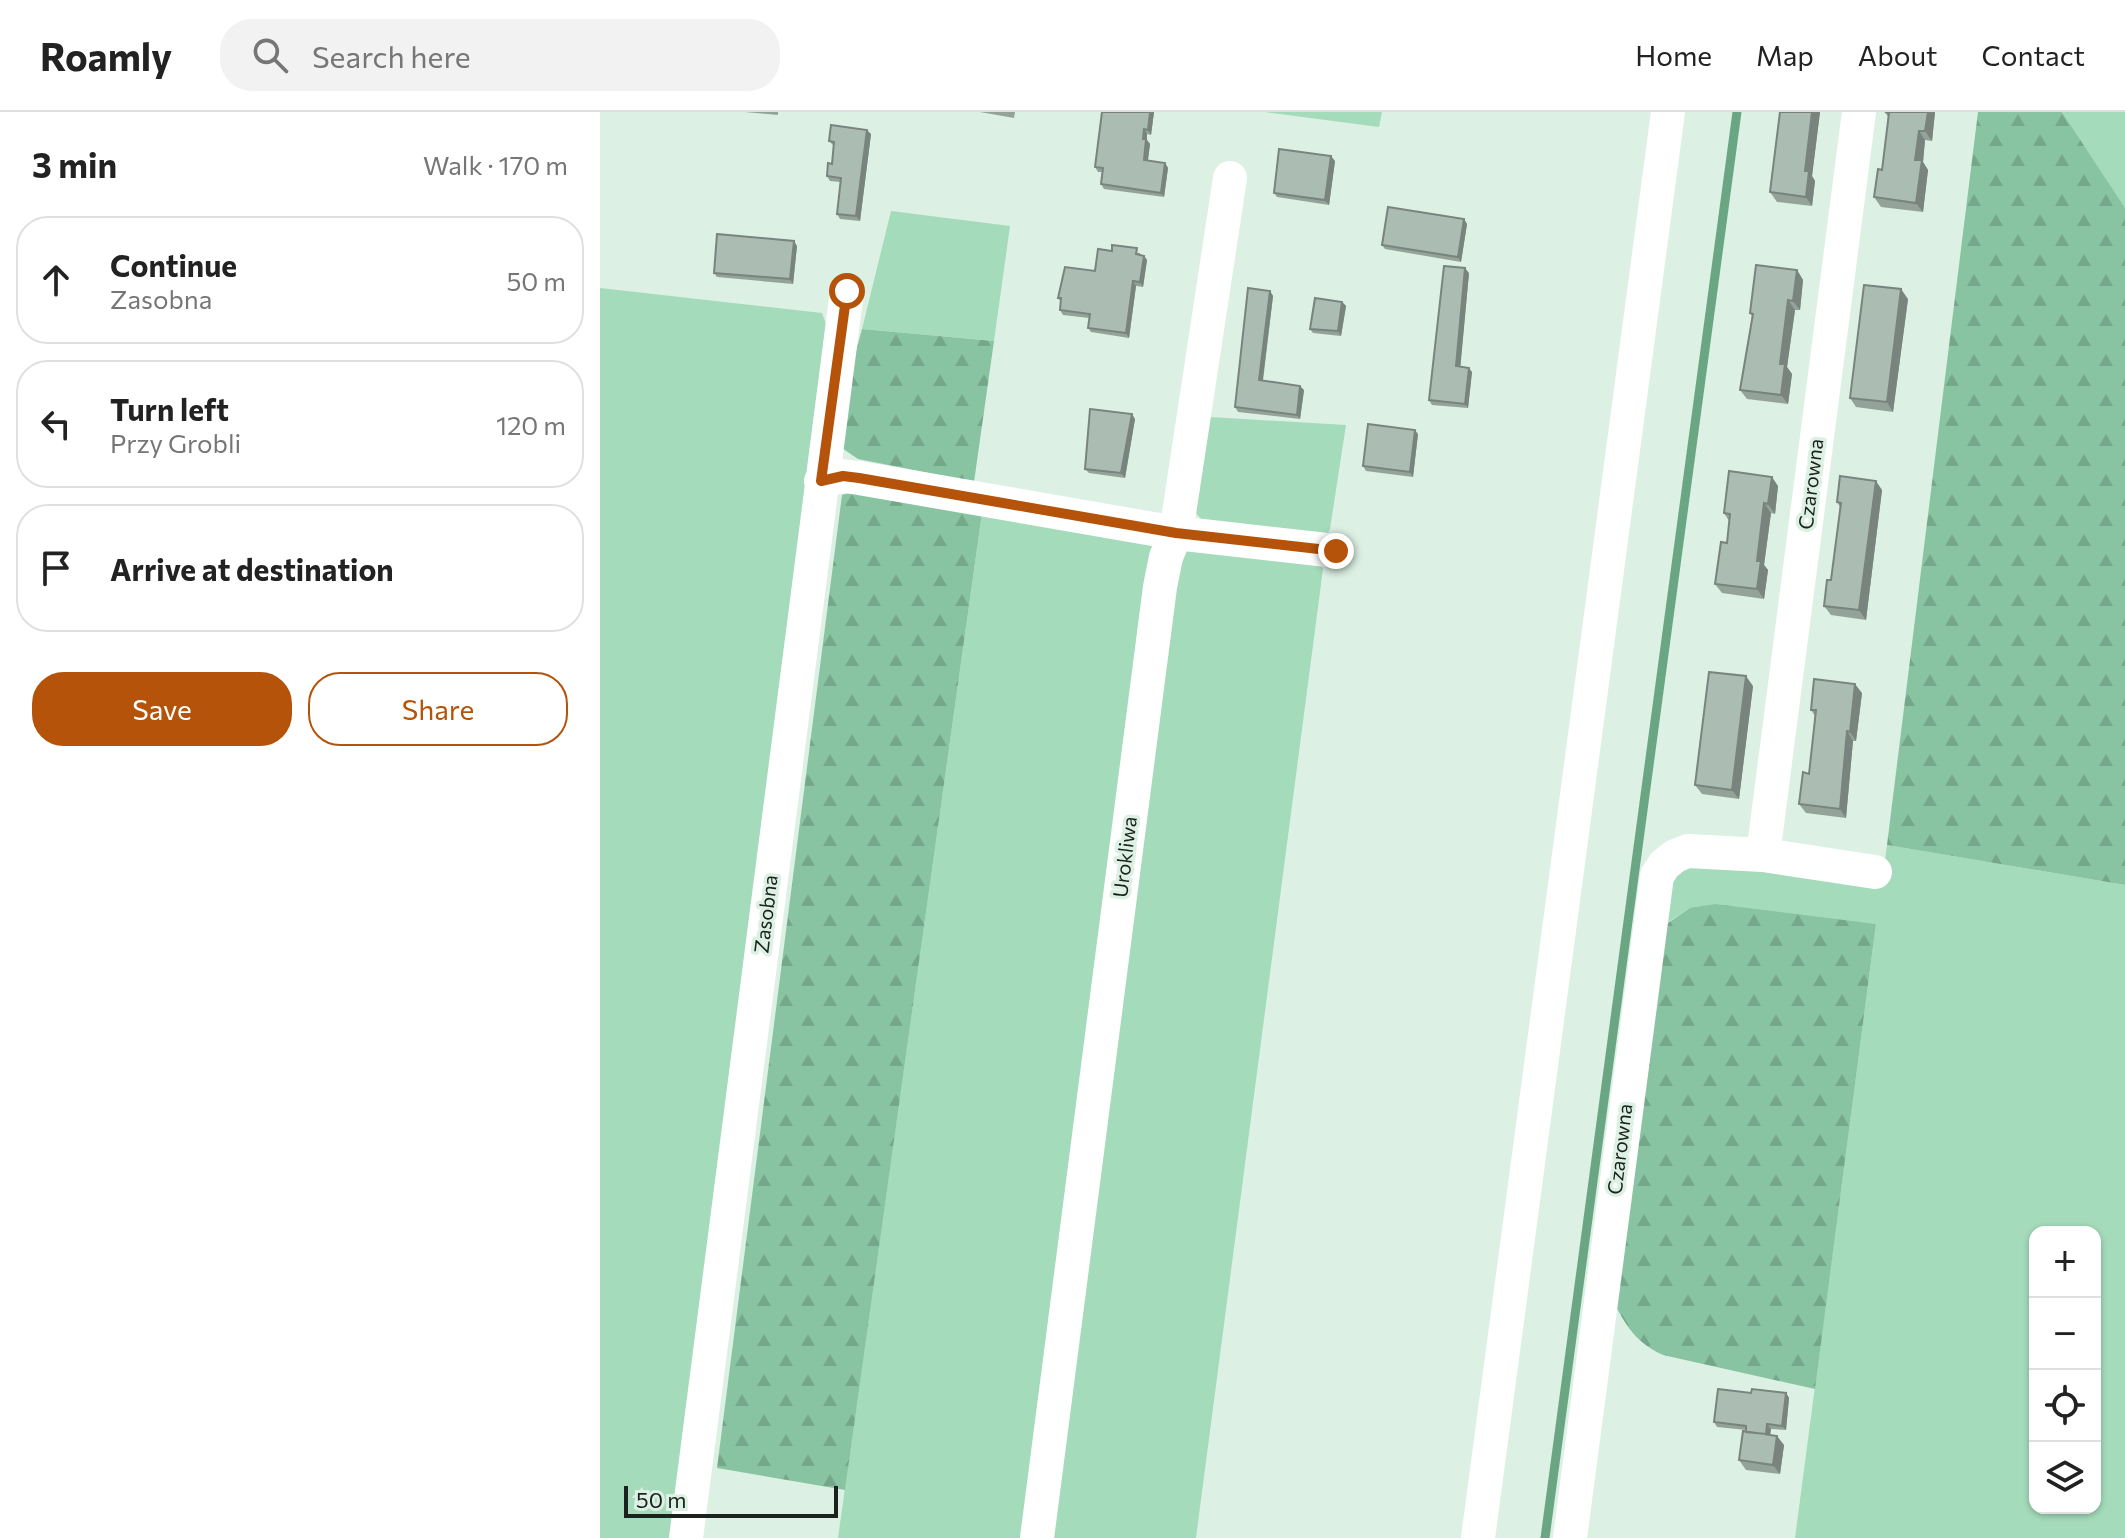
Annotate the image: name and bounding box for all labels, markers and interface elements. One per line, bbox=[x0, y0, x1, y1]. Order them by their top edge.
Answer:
search box bbox=[220, 19, 780, 91]
text: Roamly bbox=[40, 32, 172, 79]
icon: search bbox=[248, 33, 292, 77]
text: Search here bbox=[312, 37, 471, 74]
text: Home bbox=[1635, 38, 1712, 72]
text: Map bbox=[1756, 38, 1814, 72]
text: About bbox=[1858, 38, 1938, 72]
text: Contact bbox=[1982, 38, 2085, 72]
text: 3 min bbox=[32, 143, 117, 185]
text: Walk · 170 m bbox=[423, 149, 568, 180]
text: Continue bbox=[110, 246, 237, 283]
icon: ahead bbox=[34, 258, 78, 302]
text: 50 m bbox=[506, 265, 566, 296]
route start bbox=[829, 273, 865, 309]
text: Zasobna bbox=[110, 283, 212, 314]
text: Turn left bbox=[110, 390, 229, 427]
icon: left bbox=[34, 402, 78, 446]
text: 120 m bbox=[496, 409, 566, 440]
text: Przy Grobli bbox=[110, 427, 241, 458]
street label: Czarowna bbox=[1793, 437, 1827, 531]
route end bbox=[1318, 533, 1354, 569]
icon: arrive bbox=[34, 546, 78, 590]
text: Arrive at destination bbox=[110, 550, 394, 587]
button: Save bbox=[32, 672, 292, 746]
button: Share bbox=[308, 672, 568, 746]
street label: Urokliwa bbox=[1107, 815, 1141, 899]
street label: Zasobna bbox=[748, 873, 782, 954]
street label: Czarowna bbox=[1602, 1102, 1636, 1196]
map controls bbox=[2029, 1226, 2101, 1514]
button: + bbox=[2029, 1226, 2101, 1298]
button: − bbox=[2029, 1298, 2101, 1370]
button: locate bbox=[2029, 1370, 2101, 1442]
button: layers bbox=[2029, 1442, 2101, 1514]
scale bar bbox=[624, 1482, 838, 1518]
text: 50 m bbox=[636, 1486, 686, 1513]

